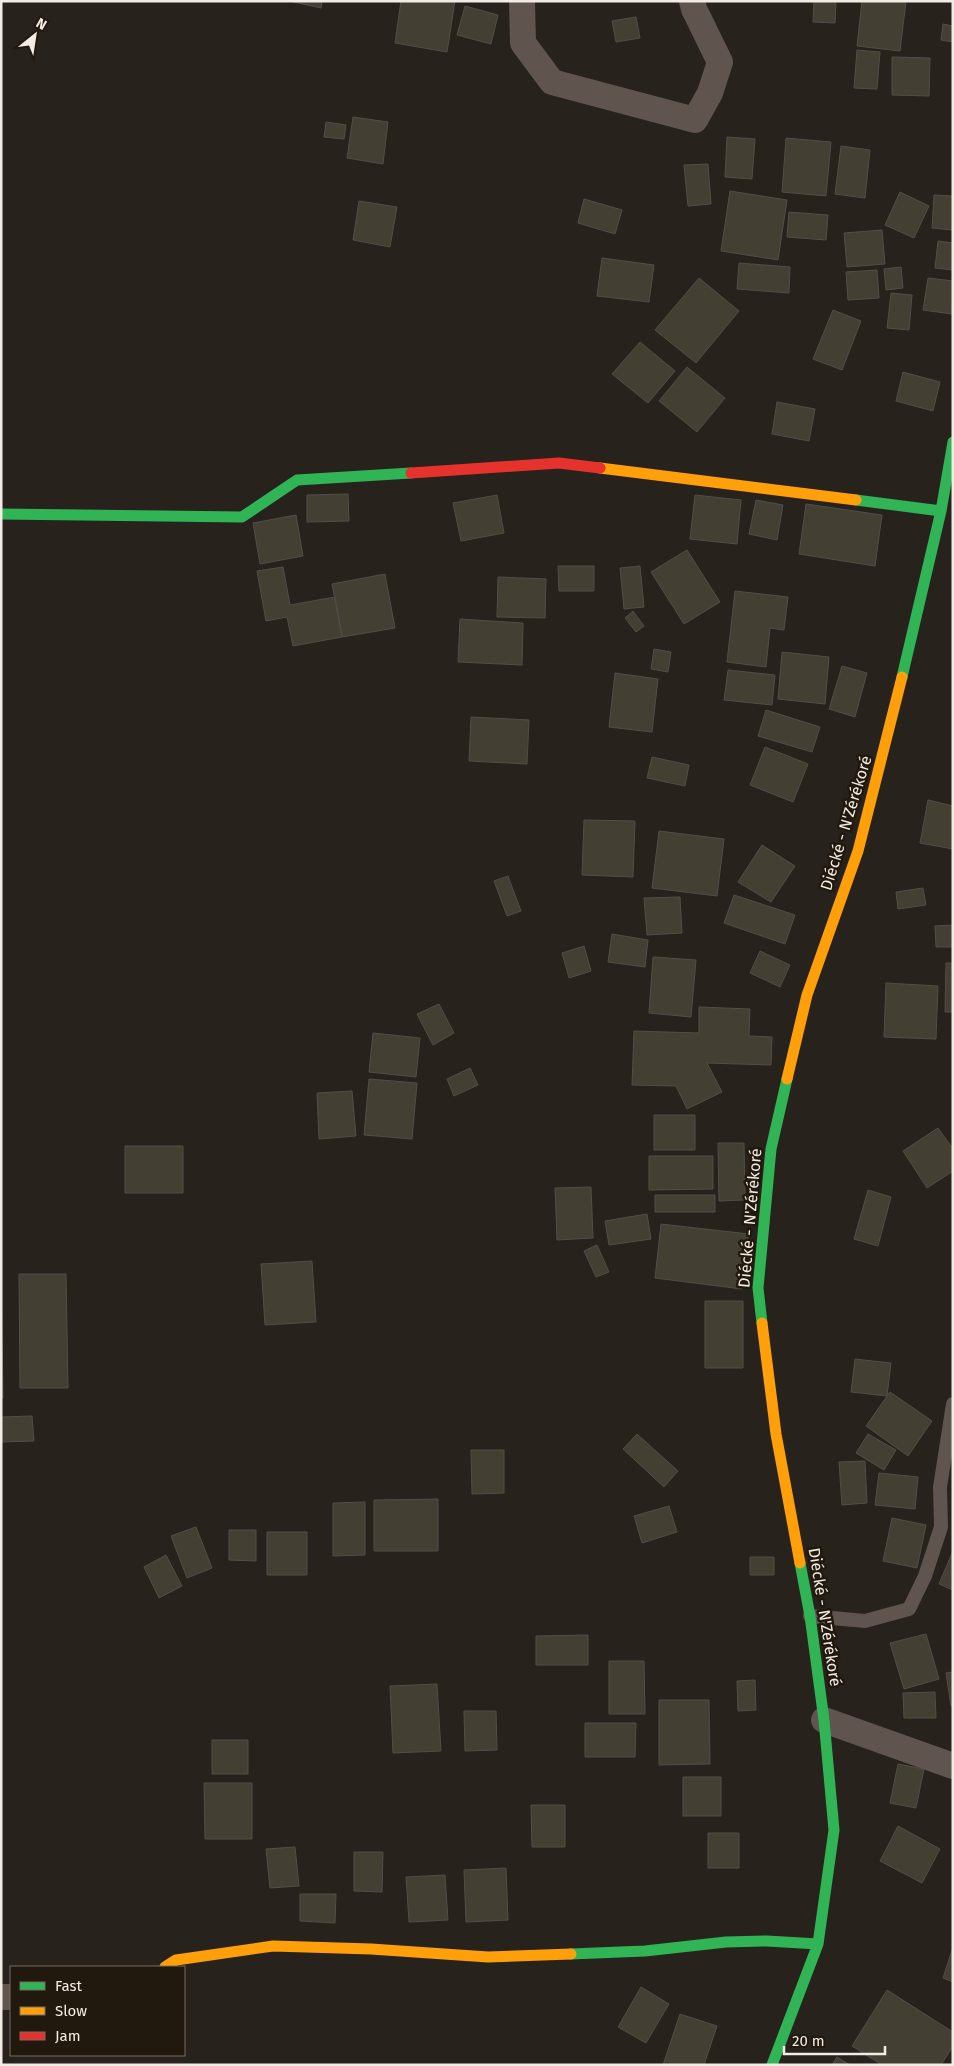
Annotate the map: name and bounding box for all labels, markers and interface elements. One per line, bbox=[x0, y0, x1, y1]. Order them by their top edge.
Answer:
north arrow bbox=[10, 10, 60, 60]
text: N bbox=[33, 14, 50, 34]
street label: Diécké - N'Zérékoré bbox=[816, 753, 876, 893]
street label: Diécké - N'Zérékoré bbox=[734, 1147, 766, 1289]
street label: Diécké - N'Zérékoré bbox=[805, 1546, 845, 1688]
legend bbox=[10, 1966, 185, 2056]
text: Fast bbox=[55, 1977, 82, 1995]
text: Slow bbox=[55, 2002, 87, 2020]
scale bar bbox=[784, 2024, 885, 2056]
text: Jam bbox=[55, 2027, 81, 2045]
text: 20 m bbox=[792, 2032, 825, 2050]

